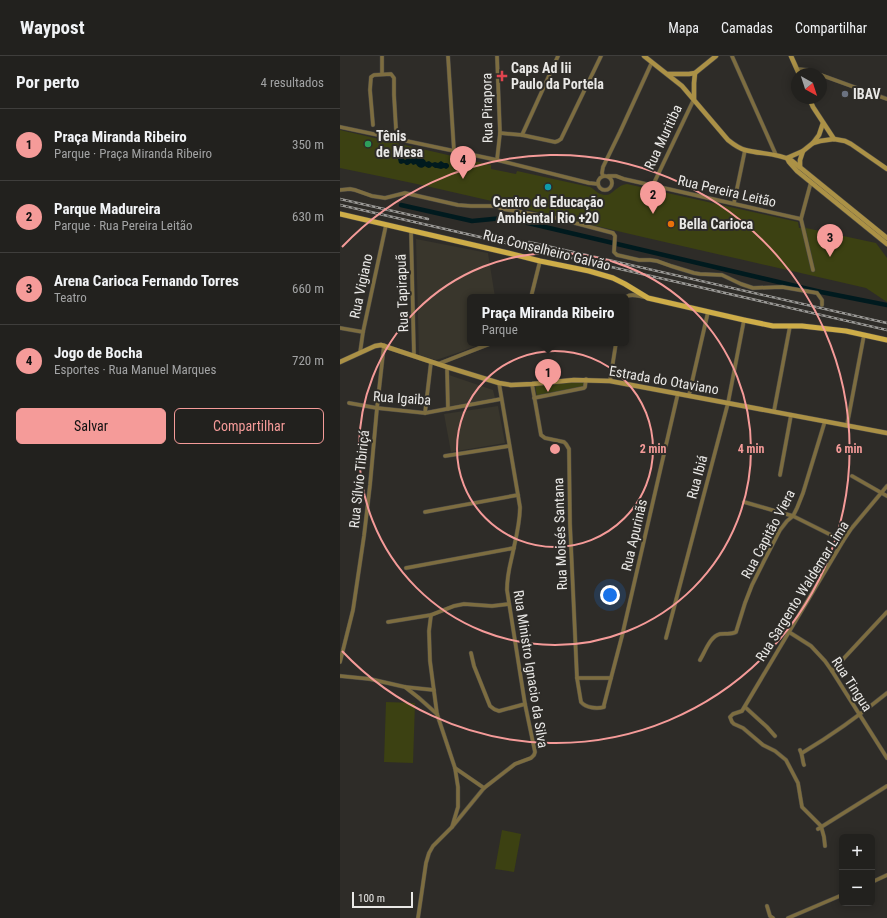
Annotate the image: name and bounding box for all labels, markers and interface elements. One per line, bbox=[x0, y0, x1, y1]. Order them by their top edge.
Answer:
text: Waypost bbox=[20, 16, 85, 39]
text: Mapa bbox=[668, 20, 699, 36]
text: Camadas bbox=[721, 20, 773, 36]
text: Compartilhar bbox=[795, 20, 867, 36]
place label: Caps Ad Iii Paulo da Portela bbox=[511, 60, 604, 92]
north arrow bbox=[791, 68, 827, 104]
marker: Caps Ad Iii Paulo da Portela bbox=[496, 70, 508, 82]
text: Por perto bbox=[16, 72, 80, 92]
street label: Rua Pirapora bbox=[478, 73, 496, 143]
text: 4 resultados bbox=[260, 75, 324, 90]
place label: IBAV bbox=[853, 86, 881, 102]
marker: IBAV bbox=[840, 89, 850, 99]
street label: Rua Muritiba bbox=[641, 102, 685, 172]
text: Praça Miranda Ribeiro bbox=[54, 128, 187, 146]
place label: Tênis de Mesa bbox=[376, 128, 424, 160]
text: 1 bbox=[26, 137, 32, 152]
text: 350 m bbox=[292, 137, 324, 152]
marker: Tênis de Mesa bbox=[363, 139, 373, 149]
text: Parque · Praça Miranda Ribeiro bbox=[54, 146, 212, 161]
pin: 4 bbox=[450, 146, 476, 179]
street label: Rua Pereira Leitão bbox=[676, 172, 778, 210]
pin: 2 bbox=[640, 181, 666, 214]
marker: Centro de Educação Ambiental Rio +20 bbox=[543, 182, 553, 192]
place label: Centro de Educação Ambiental Rio +20 bbox=[493, 194, 603, 226]
text: Parque Madureira bbox=[54, 200, 161, 218]
text: 2 bbox=[26, 209, 32, 224]
text: 630 m bbox=[292, 209, 324, 224]
place label: Bella Carioca bbox=[679, 216, 754, 232]
text: Parque · Rua Pereira Leitão bbox=[54, 218, 193, 233]
marker: Bella Carioca bbox=[666, 219, 676, 229]
pin: 3 bbox=[817, 224, 843, 257]
street label: Rua Conselheiro Galvão bbox=[482, 226, 612, 274]
street label: Rua Vigiano bbox=[346, 252, 376, 320]
street label: Rua Tapirapuã bbox=[393, 254, 411, 332]
text: Arena Carioca Fernando Torres bbox=[54, 272, 239, 290]
text: 3 bbox=[26, 281, 32, 296]
text: 660 m bbox=[292, 281, 324, 296]
text: Teatro bbox=[54, 290, 87, 305]
popup bbox=[467, 294, 629, 346]
text: Praça Miranda Ribeiro bbox=[482, 304, 614, 322]
text: Parque bbox=[482, 322, 518, 337]
text: Jogo de Bocha bbox=[54, 344, 143, 362]
text: 4 bbox=[26, 353, 32, 368]
text: 720 m bbox=[292, 353, 324, 368]
pin: 1 bbox=[535, 359, 561, 392]
text: Esportes · Rua Manuel Marques bbox=[54, 362, 216, 377]
street label: Estrada do Otaviano bbox=[608, 362, 720, 398]
street label: Rua Igaiba bbox=[372, 388, 432, 408]
button: Salvar bbox=[16, 408, 166, 444]
button: Compartilhar bbox=[174, 408, 324, 444]
street label: Rua Sílvio Tibiriçá bbox=[346, 429, 372, 529]
centre of rings bbox=[548, 442, 562, 456]
text: 2 min bbox=[640, 442, 666, 456]
text: 4 min bbox=[738, 442, 764, 456]
text: 6 min bbox=[836, 442, 862, 456]
street label: Rua Ibiá bbox=[684, 453, 710, 501]
street label: Rua Moisés Santana bbox=[550, 477, 570, 591]
street label: Rua Capitão Viera bbox=[738, 487, 798, 581]
street label: Rua Apurinãs bbox=[618, 498, 650, 572]
street label: Rua Sargento Waldemar Lima bbox=[752, 518, 852, 664]
your location bbox=[600, 585, 620, 605]
street label: Rua Ministro Ignacio da Silva bbox=[511, 589, 551, 749]
street label: Rua Tingua bbox=[829, 654, 875, 714]
map controls bbox=[839, 834, 875, 906]
button: + bbox=[839, 834, 875, 870]
button: − bbox=[839, 870, 875, 906]
scale bar bbox=[352, 890, 413, 909]
text: 100 m bbox=[358, 892, 385, 905]

